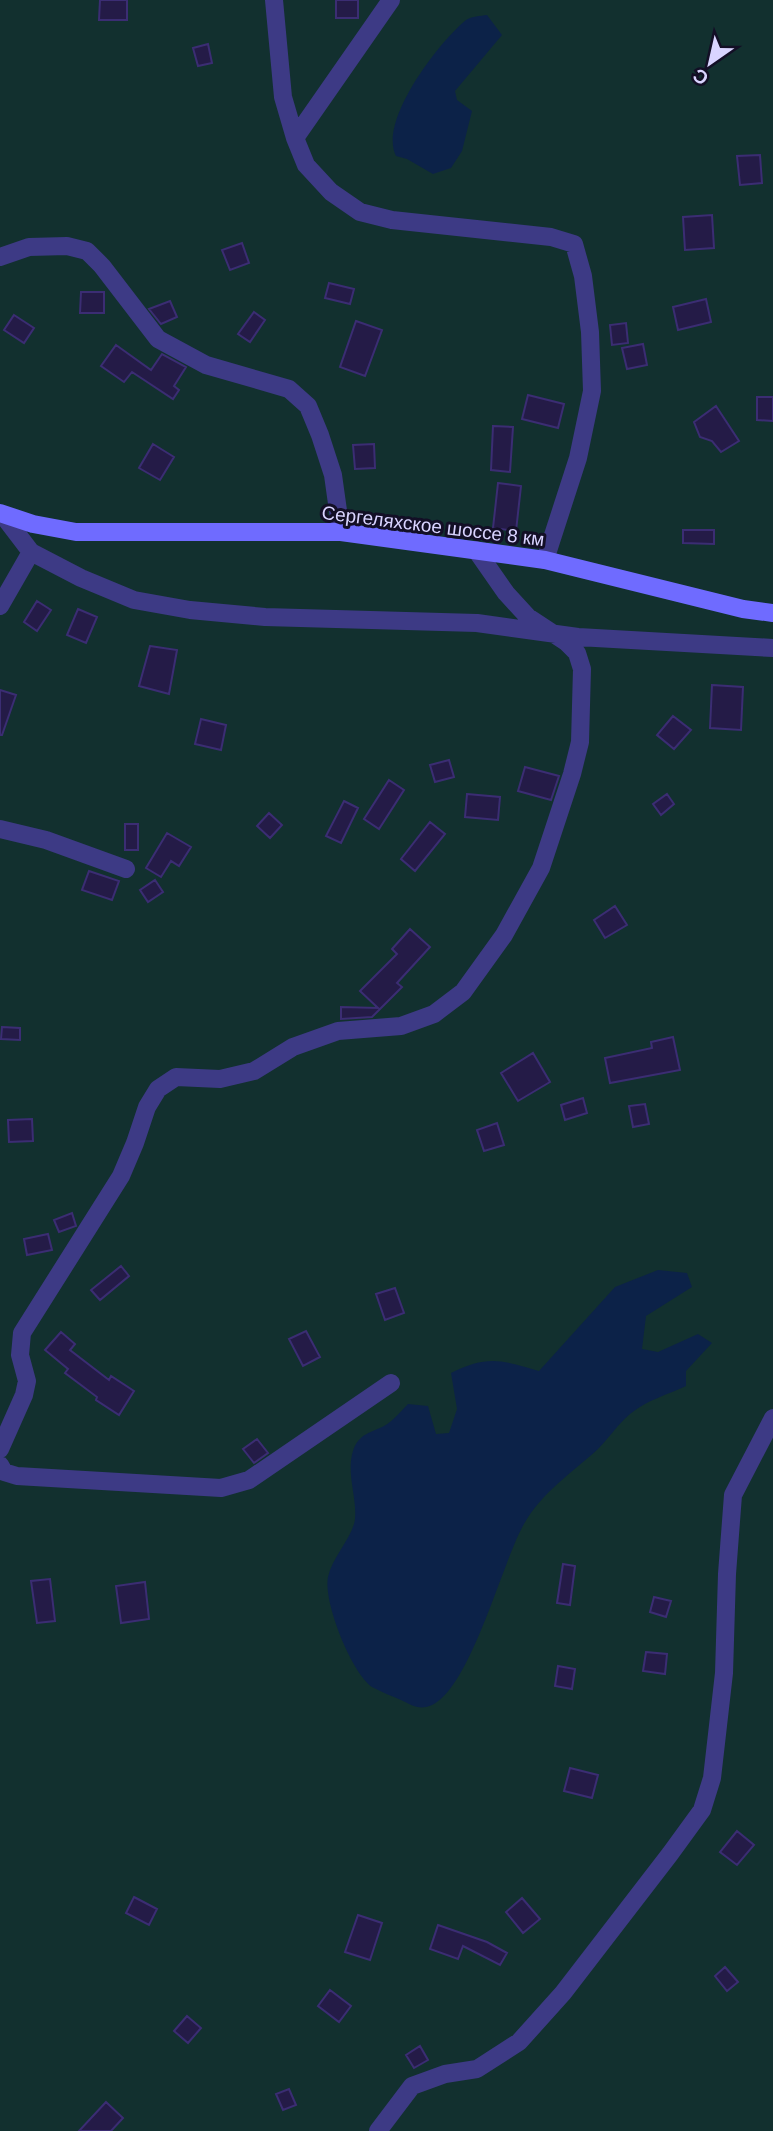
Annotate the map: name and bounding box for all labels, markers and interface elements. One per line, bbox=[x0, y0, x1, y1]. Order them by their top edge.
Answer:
north arrow bbox=[675, 28, 745, 98]
text: С bbox=[689, 64, 712, 89]
street label: Сергеляхское шоссе 8 км bbox=[320, 502, 546, 550]

